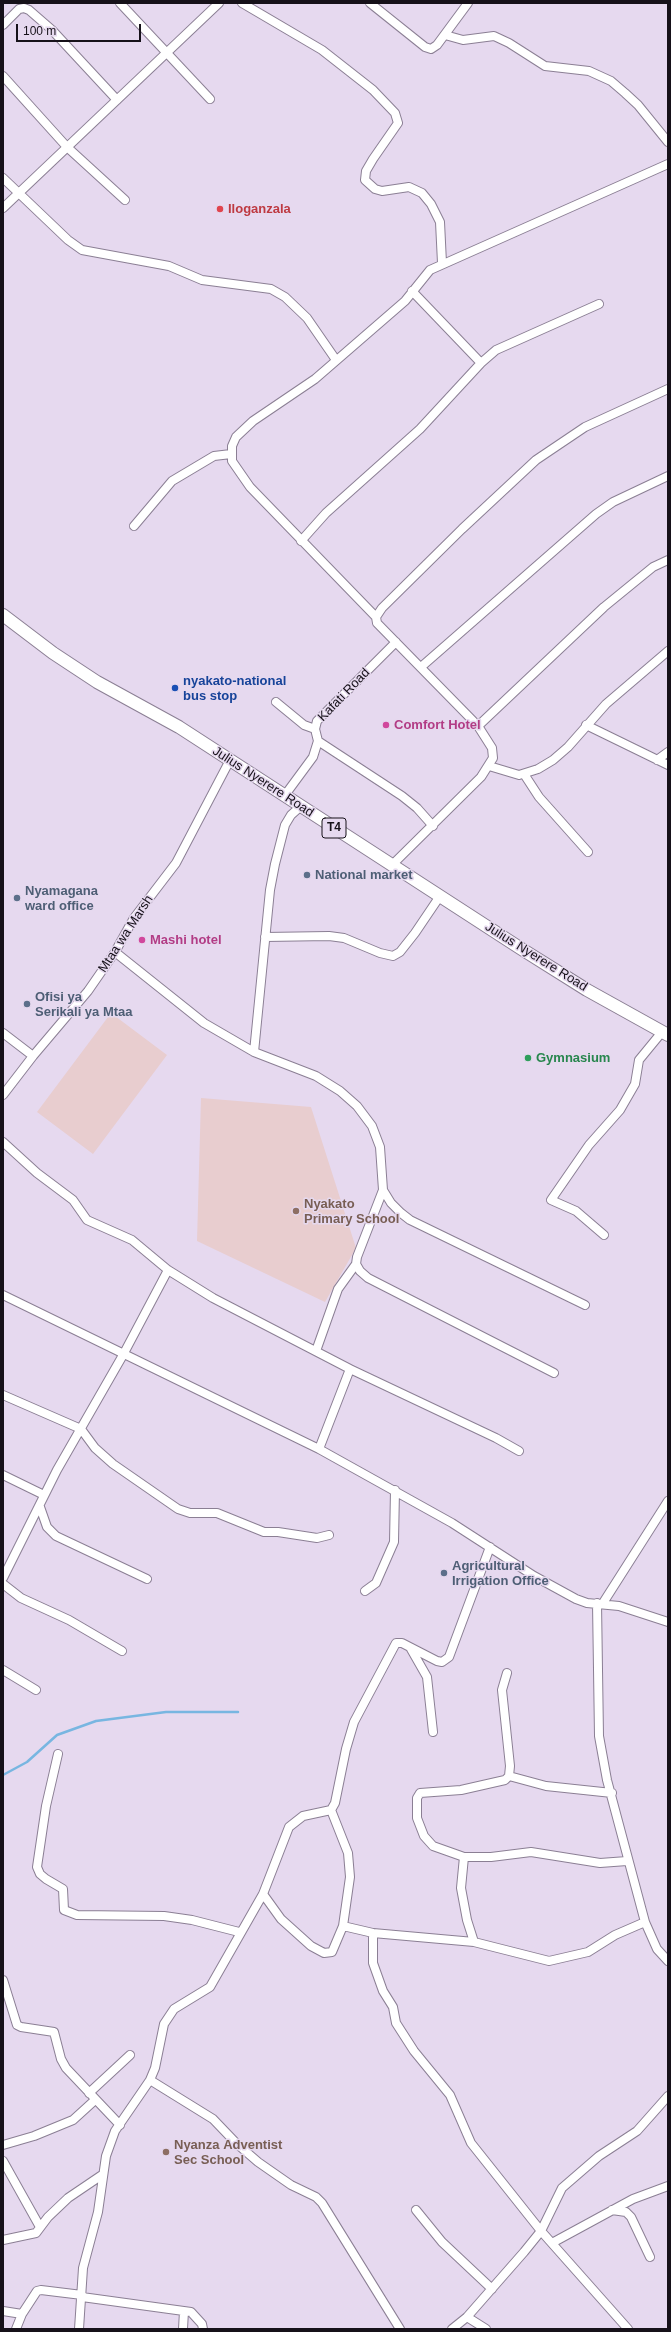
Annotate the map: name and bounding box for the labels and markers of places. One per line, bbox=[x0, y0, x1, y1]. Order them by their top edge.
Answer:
place label: Iloganzala bbox=[228, 201, 291, 217]
marker: Iloganzala bbox=[215, 204, 225, 214]
place label: nyakato-national bus stop bbox=[183, 673, 286, 704]
marker: nyakato-national bus stop bbox=[170, 683, 180, 693]
place label: Comfort Hotel bbox=[394, 717, 481, 733]
marker: Comfort Hotel bbox=[381, 720, 391, 730]
place label: National market bbox=[315, 867, 413, 883]
marker: National market bbox=[302, 870, 312, 880]
place label: Nyamagana ward office bbox=[25, 883, 98, 914]
marker: Nyamagana ward office bbox=[12, 893, 22, 903]
place label: Mashi hotel bbox=[150, 932, 222, 948]
marker: Mashi hotel bbox=[137, 935, 147, 945]
place label: Ofisi ya Serikali ya Mtaa bbox=[35, 989, 133, 1020]
marker: Ofisi ya Serikali ya Mtaa bbox=[22, 999, 32, 1009]
place label: Gymnasium bbox=[536, 1050, 610, 1066]
marker: Gymnasium bbox=[523, 1053, 533, 1063]
place label: Nyakato Primary School bbox=[304, 1196, 399, 1227]
marker: Nyakato Primary School bbox=[291, 1206, 301, 1216]
place label: Agricultural Irrigation Office bbox=[452, 1558, 549, 1589]
marker: Agricultural Irrigation Office bbox=[439, 1568, 449, 1578]
place label: Nyanza Adventist Sec School bbox=[174, 2137, 282, 2168]
marker: Nyanza Adventist Sec School bbox=[161, 2147, 171, 2157]

